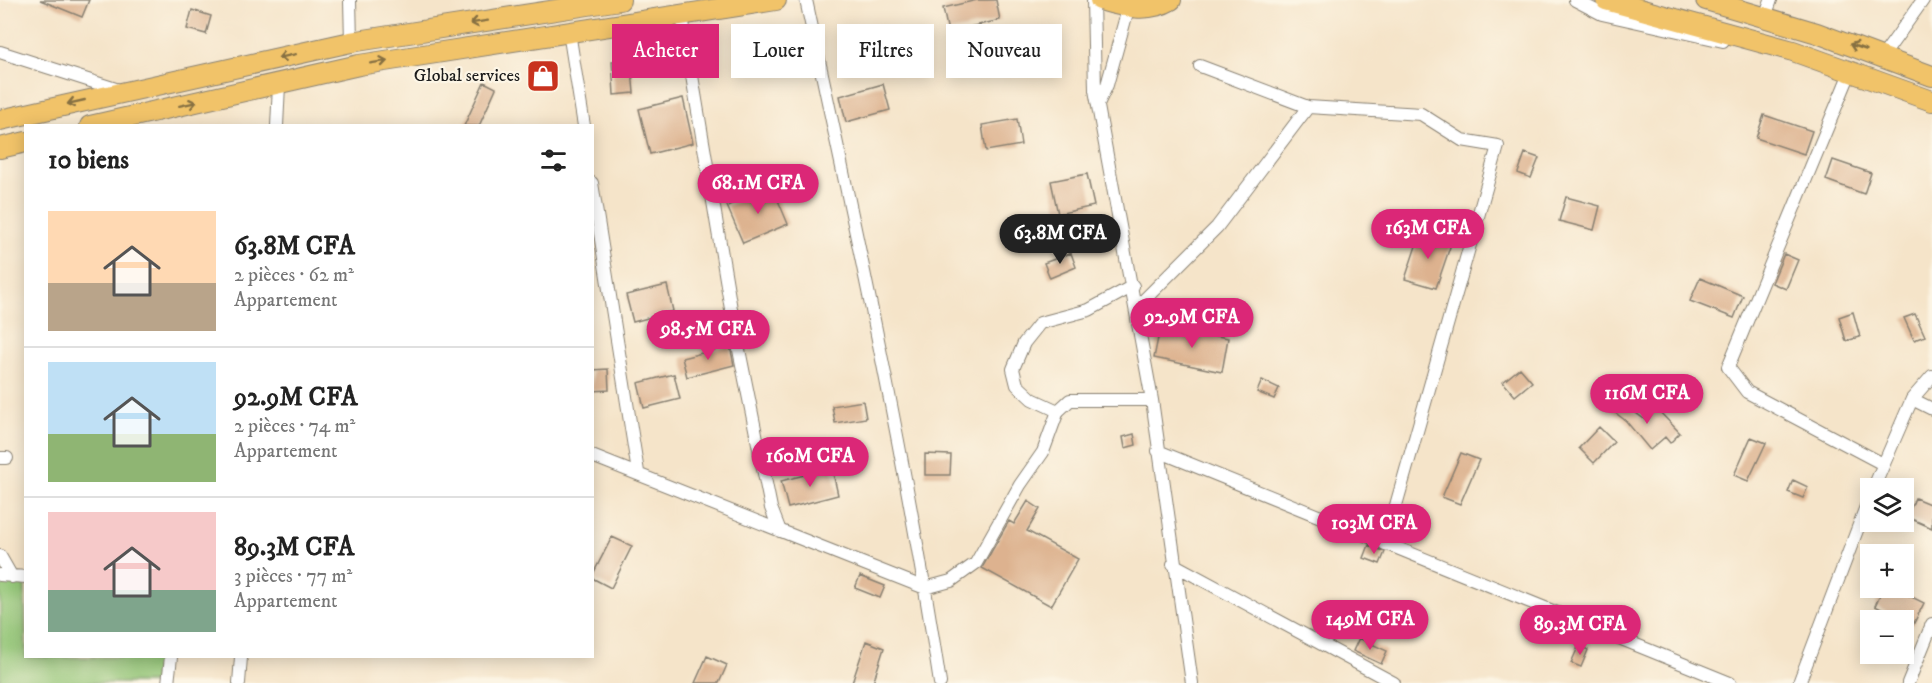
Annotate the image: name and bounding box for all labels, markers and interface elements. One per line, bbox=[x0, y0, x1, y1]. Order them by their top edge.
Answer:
one-way arrow bbox=[470, 17, 490, 28]
chip: Acheter bbox=[612, 24, 719, 78]
chip: Louer bbox=[731, 24, 825, 78]
chip: Filtres bbox=[837, 24, 934, 78]
chip: Nouveau bbox=[946, 24, 1062, 78]
one-way arrow bbox=[1849, 41, 1868, 52]
one-way arrow bbox=[278, 51, 298, 62]
one-way arrow bbox=[368, 56, 388, 67]
shop icon: Global services bbox=[525, 58, 561, 94]
place label: Global services bbox=[414, 65, 520, 87]
one-way arrow bbox=[67, 97, 86, 109]
one-way arrow bbox=[178, 98, 198, 109]
text: 10 biens bbox=[48, 144, 129, 177]
icon: filters bbox=[537, 144, 570, 177]
pin: 68.1M CFA bbox=[689, 164, 827, 215]
text: 68.1M CFA bbox=[712, 171, 804, 196]
pin: 163M CFA bbox=[1366, 209, 1490, 260]
pin: 63.8M CFA bbox=[991, 214, 1129, 265]
text: 163M CFA bbox=[1385, 216, 1471, 241]
text: 63.8M CFA bbox=[1014, 221, 1106, 246]
text: 63.8M CFA bbox=[234, 230, 355, 263]
icon: home bbox=[96, 235, 168, 307]
text: 2 pièces · 62 m² bbox=[234, 263, 354, 288]
text: Appartement bbox=[234, 288, 337, 313]
pin: 92.9M CFA bbox=[1123, 298, 1261, 349]
text: 92.9M CFA bbox=[1144, 305, 1240, 330]
pin: 98.5M CFA bbox=[639, 310, 777, 361]
text: 98.5M CFA bbox=[661, 317, 755, 342]
pin: 116M CFA bbox=[1585, 374, 1709, 425]
text: 92.9M CFA bbox=[234, 381, 358, 414]
text: 116M CFA bbox=[1604, 381, 1690, 406]
icon: home bbox=[96, 386, 168, 458]
text: 2 pièces · 74 m² bbox=[234, 414, 355, 439]
pin: 160M CFA bbox=[748, 437, 872, 488]
text: Appartement bbox=[234, 439, 337, 464]
text: 160M CFA bbox=[766, 444, 854, 469]
map controls bbox=[1860, 478, 1914, 664]
button: layers bbox=[1860, 478, 1914, 532]
pin: 103M CFA bbox=[1312, 504, 1436, 555]
text: 103M CFA bbox=[1331, 511, 1417, 536]
text: 89.3M CFA bbox=[234, 531, 354, 564]
icon: home bbox=[96, 536, 168, 608]
button: + bbox=[1860, 544, 1914, 598]
text: 3 pièces · 77 m² bbox=[234, 564, 352, 589]
text: Appartement bbox=[234, 589, 337, 614]
pin: 149M CFA bbox=[1308, 600, 1432, 651]
pin: 89.3M CFA bbox=[1511, 605, 1649, 656]
text: 149M CFA bbox=[1325, 607, 1415, 632]
button: − bbox=[1860, 610, 1914, 664]
text: 89.3M CFA bbox=[1534, 612, 1626, 637]

